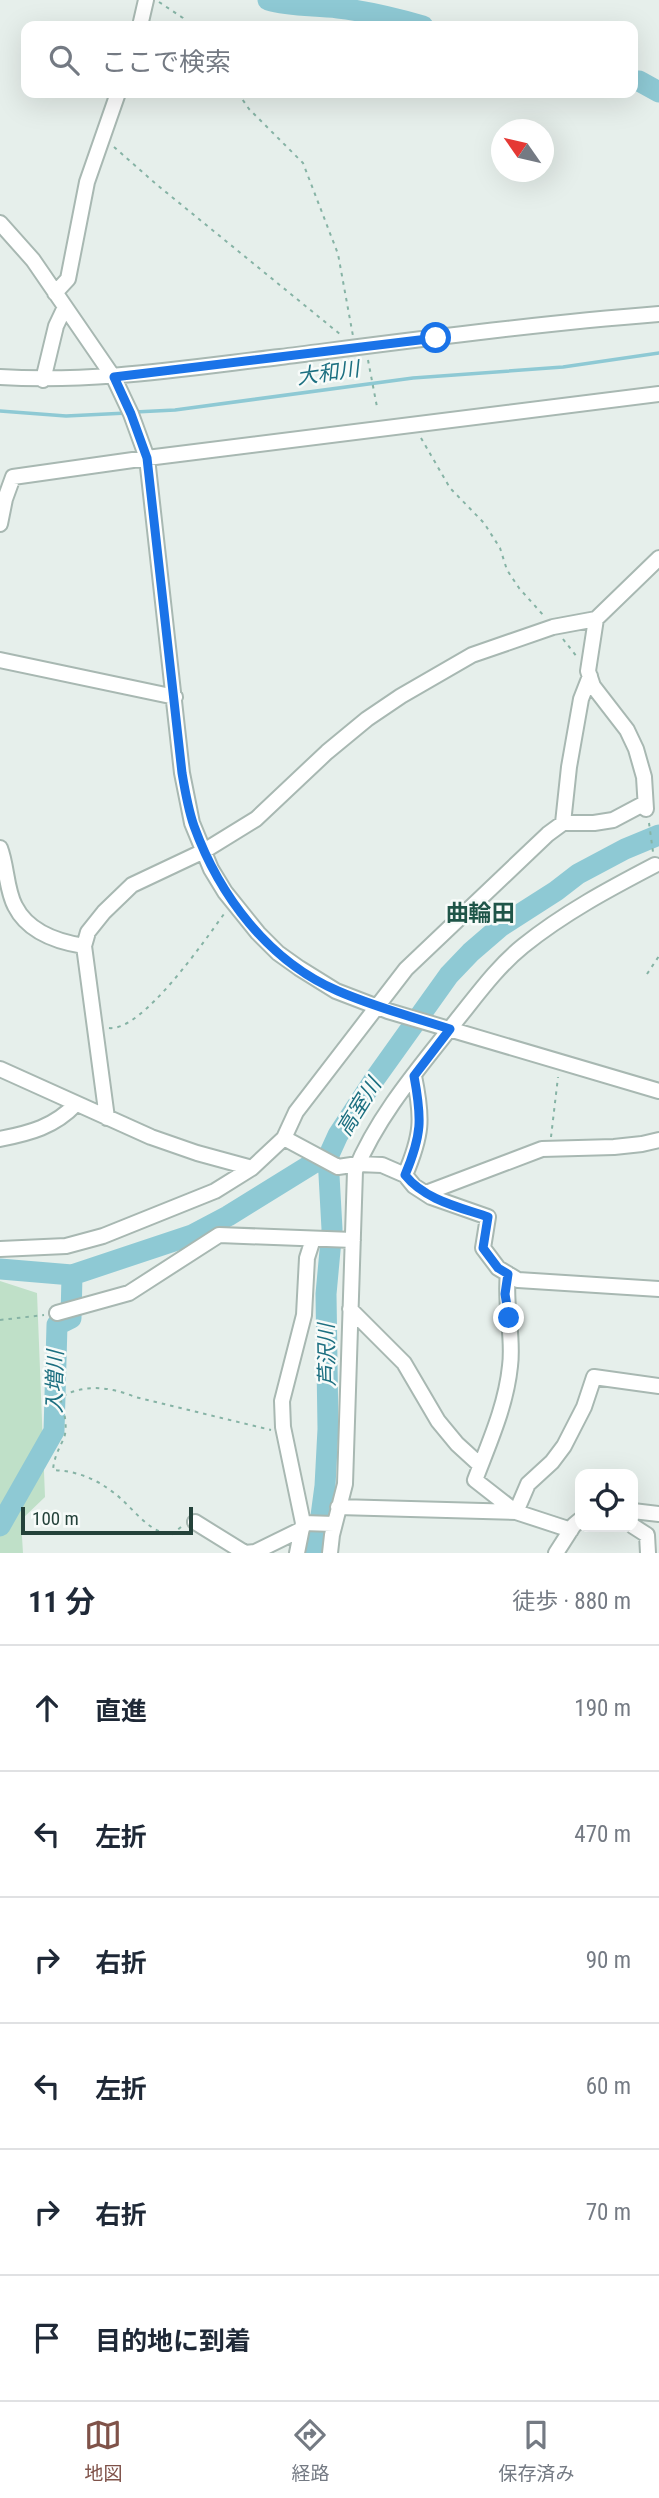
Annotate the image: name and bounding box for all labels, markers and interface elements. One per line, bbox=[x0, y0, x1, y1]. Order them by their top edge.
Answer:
search box bbox=[21, 21, 638, 98]
icon: search bbox=[45, 41, 83, 79]
text: ここで検索 bbox=[101, 47, 231, 77]
north arrow bbox=[491, 119, 554, 182]
route start bbox=[420, 322, 451, 353]
water label: 大和川 bbox=[295, 356, 363, 389]
district label: 曲輪田 bbox=[446, 900, 515, 927]
water label: 高室川 bbox=[332, 1072, 387, 1140]
route end bbox=[493, 1302, 524, 1333]
water label: 芦沢川 bbox=[314, 1321, 340, 1387]
water label: 入増川 bbox=[42, 1348, 68, 1414]
map controls bbox=[575, 1469, 638, 1532]
button: locate bbox=[575, 1469, 638, 1532]
scale bar bbox=[21, 1504, 192, 1536]
text: 100 m bbox=[32, 1507, 79, 1530]
text: 11 分 bbox=[28, 1584, 95, 1619]
text: 徒歩 · 880 m bbox=[512, 1588, 631, 1615]
icon: ahead bbox=[28, 1689, 66, 1727]
text: 190 m bbox=[574, 1695, 631, 1722]
text: 直進 bbox=[95, 1696, 147, 1726]
icon: left bbox=[28, 1815, 66, 1853]
text: 470 m bbox=[574, 1821, 631, 1848]
text: 左折 bbox=[95, 1822, 147, 1852]
icon: right bbox=[28, 1941, 66, 1979]
text: 90 m bbox=[586, 1947, 631, 1974]
text: 右折 bbox=[95, 1948, 147, 1978]
icon: left bbox=[28, 2067, 66, 2105]
text: 60 m bbox=[586, 2073, 631, 2100]
text: 左折 bbox=[95, 2074, 147, 2104]
icon: right bbox=[28, 2193, 66, 2231]
text: 70 m bbox=[586, 2199, 631, 2226]
text: 右折 bbox=[95, 2200, 147, 2230]
icon: arrive bbox=[28, 2319, 66, 2357]
text: 目的地に到着 bbox=[95, 2326, 251, 2356]
tab: 地図 bbox=[84, 2416, 123, 2485]
tab: 経路 bbox=[291, 2416, 330, 2485]
tab: 保存済み bbox=[498, 2416, 575, 2485]

